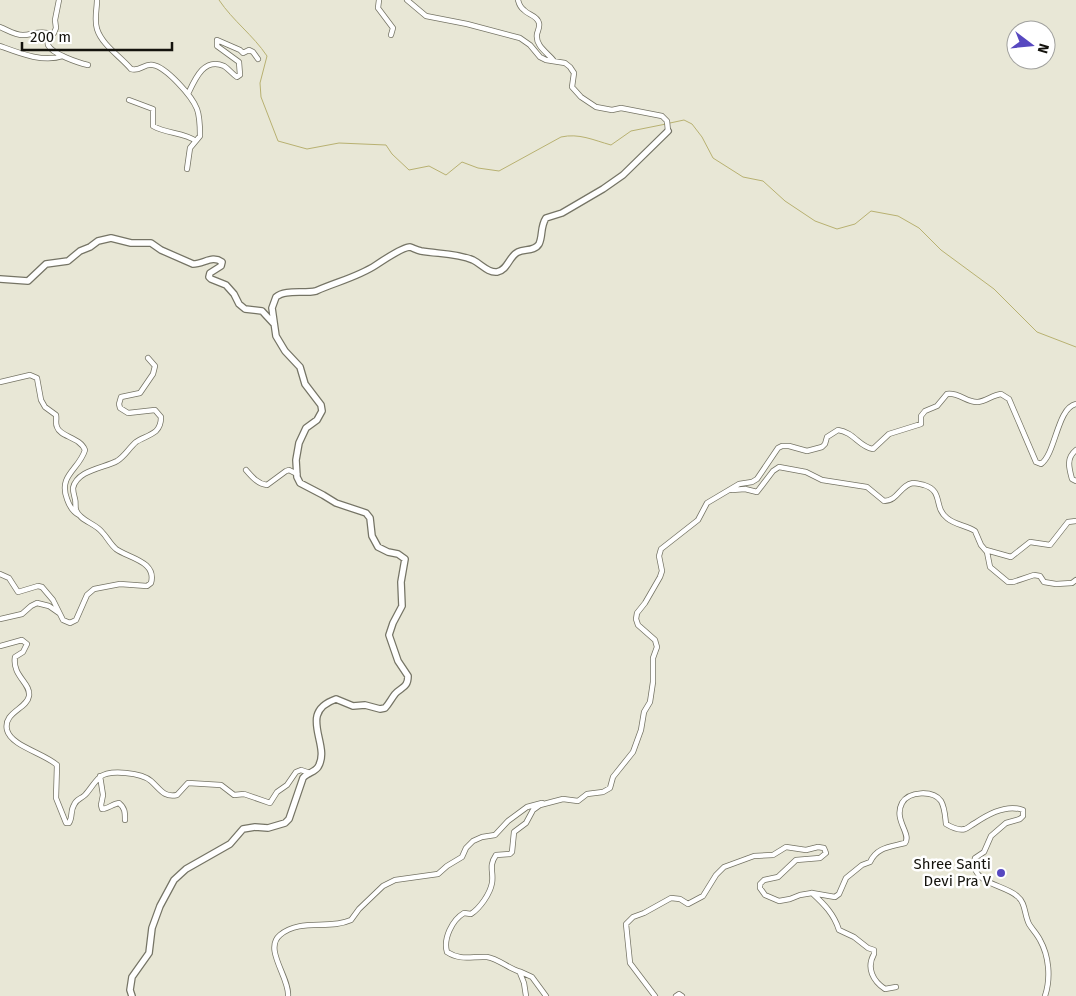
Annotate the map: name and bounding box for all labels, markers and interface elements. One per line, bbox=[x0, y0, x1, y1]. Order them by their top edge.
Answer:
scale bar bbox=[22, 20, 172, 52]
north arrow bbox=[1006, 20, 1056, 70]
text: 200 m bbox=[30, 28, 71, 46]
text: N bbox=[1034, 42, 1052, 55]
place label: Shree Santi Devi Pra V bbox=[914, 855, 992, 890]
marker: Shree Santi Devi Pra V bbox=[995, 867, 1007, 879]

